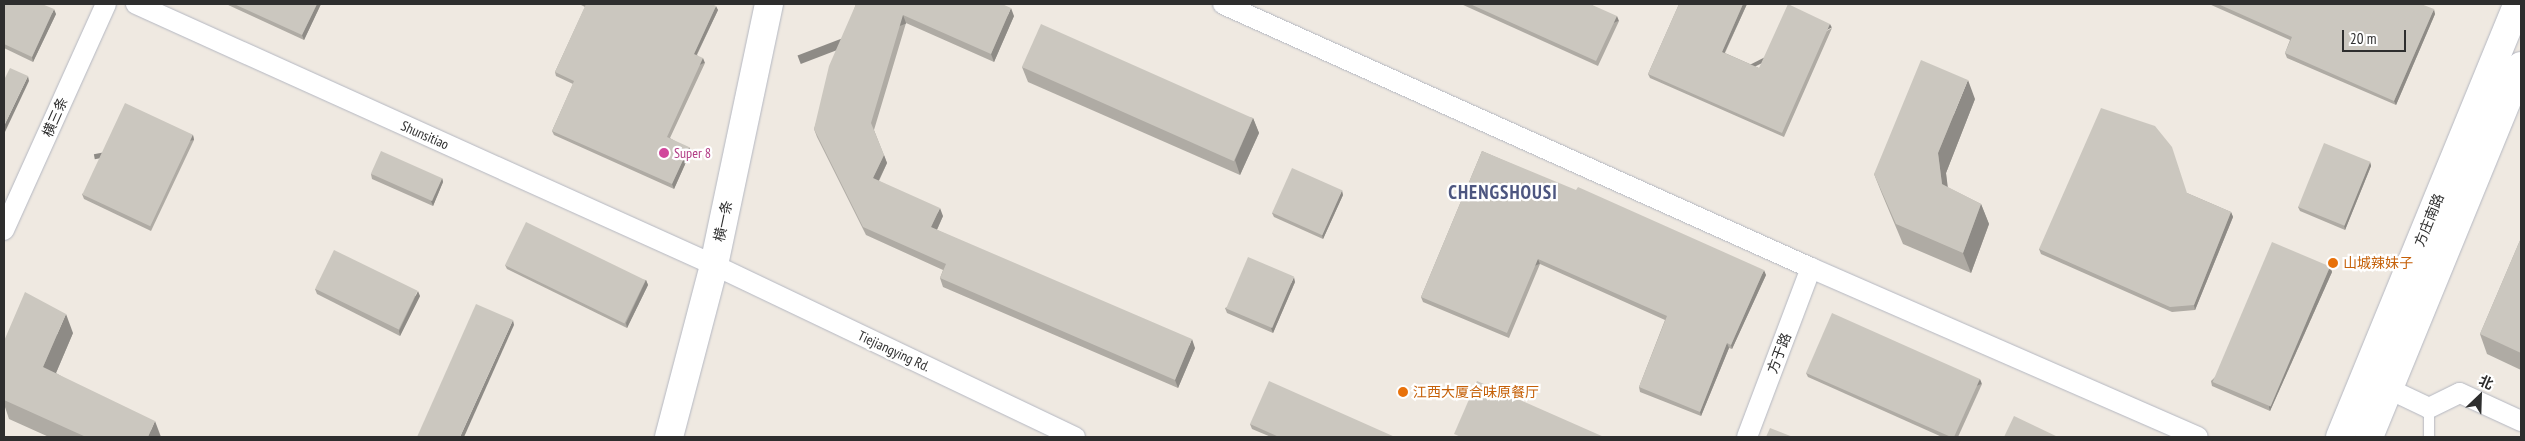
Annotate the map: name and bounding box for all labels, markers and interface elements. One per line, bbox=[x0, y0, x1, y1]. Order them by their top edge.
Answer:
scale bar bbox=[2345, 20, 2409, 52]
text: 20 m bbox=[2350, 29, 2376, 48]
street label: 横三条 bbox=[39, 94, 71, 140]
street label: Shunsitiao bbox=[398, 117, 452, 153]
place label: Super 8 bbox=[674, 145, 711, 161]
marker: Super 8 bbox=[658, 147, 670, 159]
district label: CHENGSHOUSI bbox=[1447, 182, 1559, 204]
street label: 方庄南路 bbox=[2411, 191, 2447, 249]
street label: 横一条 bbox=[710, 199, 736, 243]
place label: 山城辣妹子 bbox=[2343, 255, 2413, 271]
marker: 山城辣妹子 bbox=[2327, 257, 2339, 269]
street label: Tiejiangying Rd. bbox=[855, 327, 933, 375]
street label: 方于路 bbox=[1764, 330, 1794, 376]
north arrow bbox=[2455, 371, 2505, 421]
text: 北 bbox=[2476, 371, 2496, 393]
place label: 江西大厦合味原餐厅 bbox=[1413, 384, 1539, 400]
marker: 江西大厦合味原餐厅 bbox=[1397, 386, 1409, 398]

